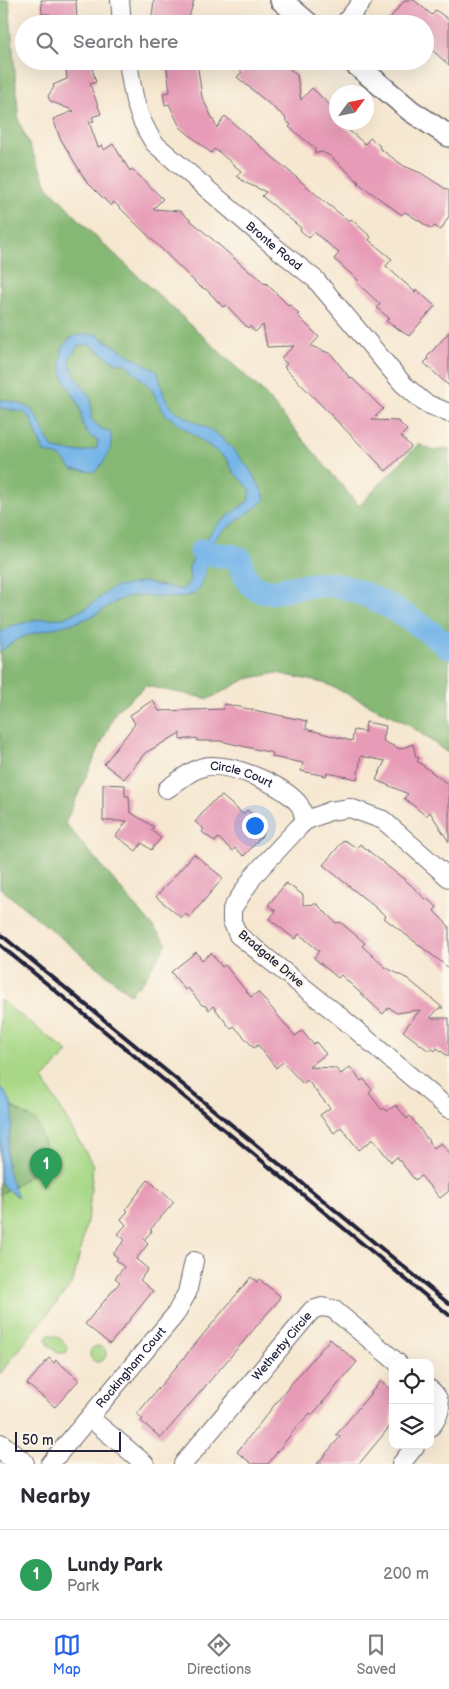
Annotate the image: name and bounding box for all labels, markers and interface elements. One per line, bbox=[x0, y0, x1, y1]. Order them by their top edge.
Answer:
search box bbox=[15, 15, 434, 70]
icon: search bbox=[33, 29, 61, 57]
text: Search here bbox=[73, 31, 178, 54]
north arrow bbox=[329, 85, 374, 130]
street label: Bronte Road bbox=[243, 218, 305, 274]
street label: Circle Court bbox=[210, 758, 276, 791]
your location bbox=[242, 813, 268, 839]
street label: Bradgate Drive bbox=[235, 927, 307, 991]
pin: 1 bbox=[30, 1148, 62, 1189]
street label: Wetherby Circle bbox=[249, 1308, 315, 1383]
street label: Rockingham Court bbox=[93, 1324, 169, 1411]
map controls bbox=[389, 1359, 434, 1449]
button: locate bbox=[389, 1359, 434, 1404]
button: layers bbox=[389, 1404, 434, 1449]
scale bar bbox=[15, 1429, 121, 1452]
text: 50 m bbox=[22, 1432, 54, 1449]
text: Nearby bbox=[20, 1484, 90, 1509]
text: Lundy Park bbox=[67, 1554, 163, 1577]
text: 1 bbox=[33, 1565, 39, 1584]
text: 200 m bbox=[383, 1565, 429, 1584]
text: Park bbox=[67, 1577, 99, 1596]
tab: Map bbox=[53, 1631, 81, 1678]
tab: Directions bbox=[187, 1631, 251, 1678]
tab: Saved bbox=[357, 1631, 396, 1678]

